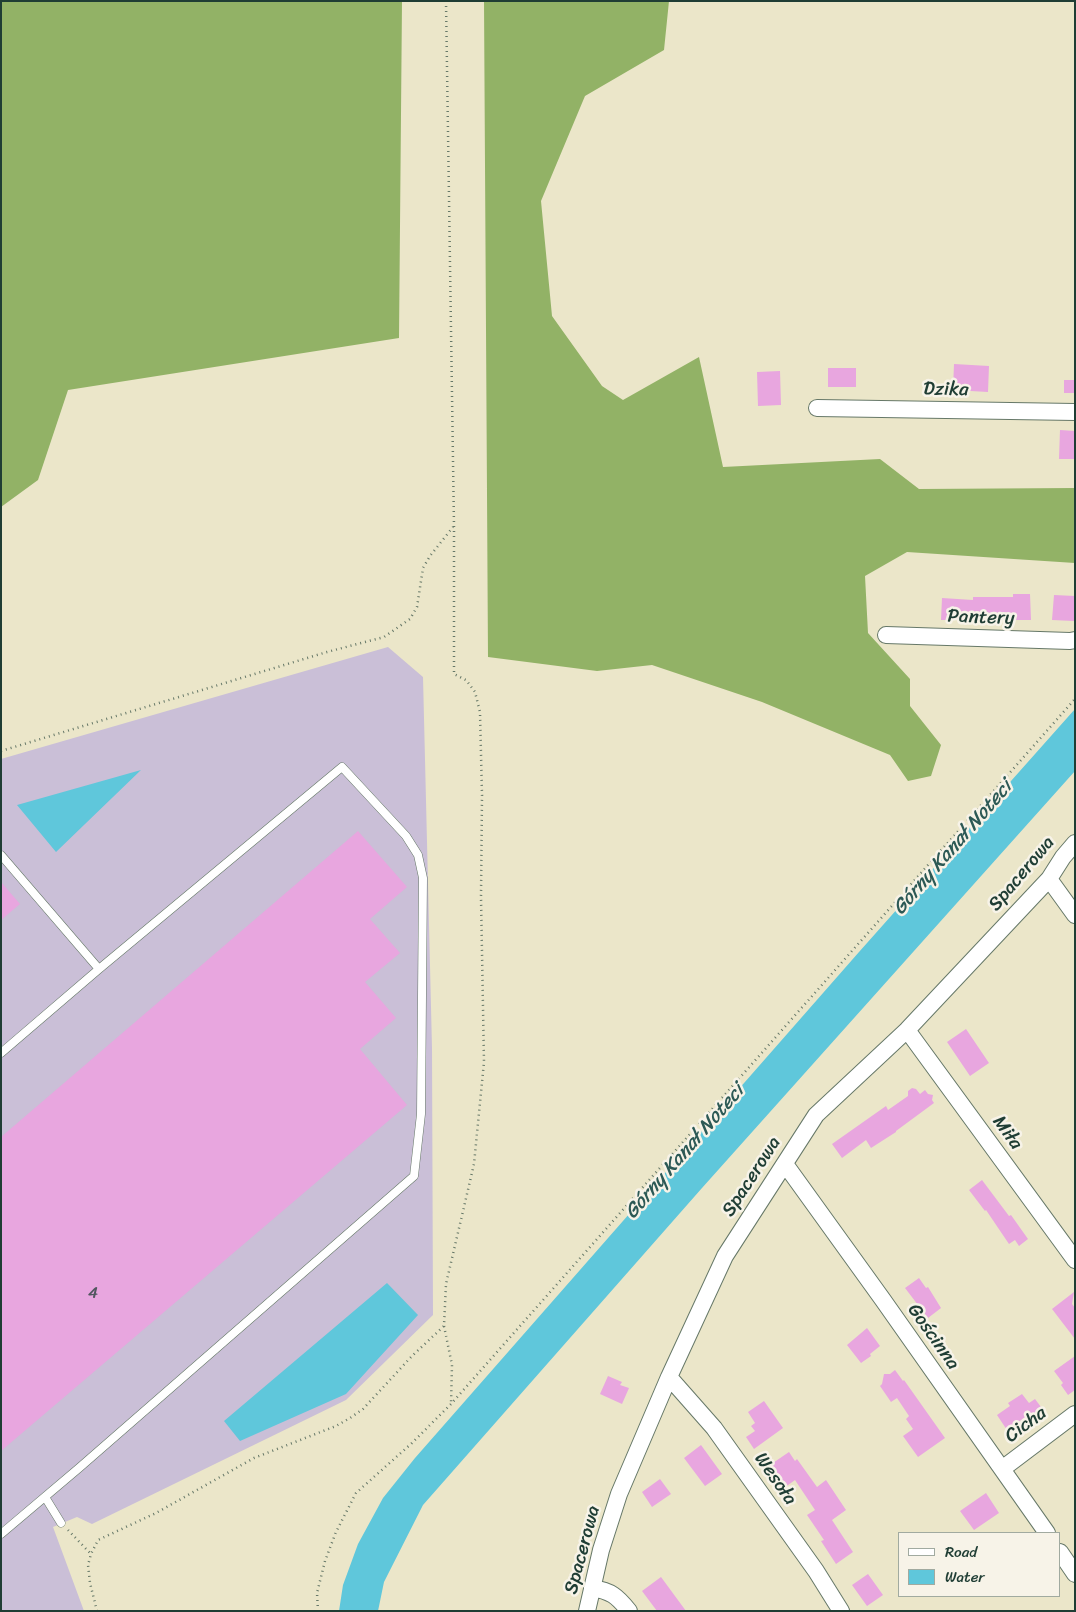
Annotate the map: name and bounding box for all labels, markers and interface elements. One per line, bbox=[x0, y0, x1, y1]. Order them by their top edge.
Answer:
street label: Dzika bbox=[923, 378, 969, 402]
street label: Pantery bbox=[947, 605, 1015, 631]
water label: Górny Kanał Noteci bbox=[888, 776, 1018, 920]
street label: Spacerowa bbox=[984, 832, 1060, 916]
water label: Górny Kanał Noteci bbox=[620, 1080, 750, 1224]
street label: Miła bbox=[987, 1112, 1027, 1154]
street label: Spacerowa bbox=[718, 1133, 786, 1221]
house number: 4 bbox=[88, 1284, 98, 1304]
street label: Gościnna bbox=[902, 1300, 964, 1374]
street label: Cicha bbox=[1001, 1402, 1051, 1448]
street label: Wesoła bbox=[749, 1448, 801, 1510]
street label: Spacerowa bbox=[560, 1503, 606, 1597]
legend bbox=[898, 1532, 1061, 1597]
text: Road bbox=[945, 1539, 977, 1565]
text: Water bbox=[945, 1564, 985, 1590]

